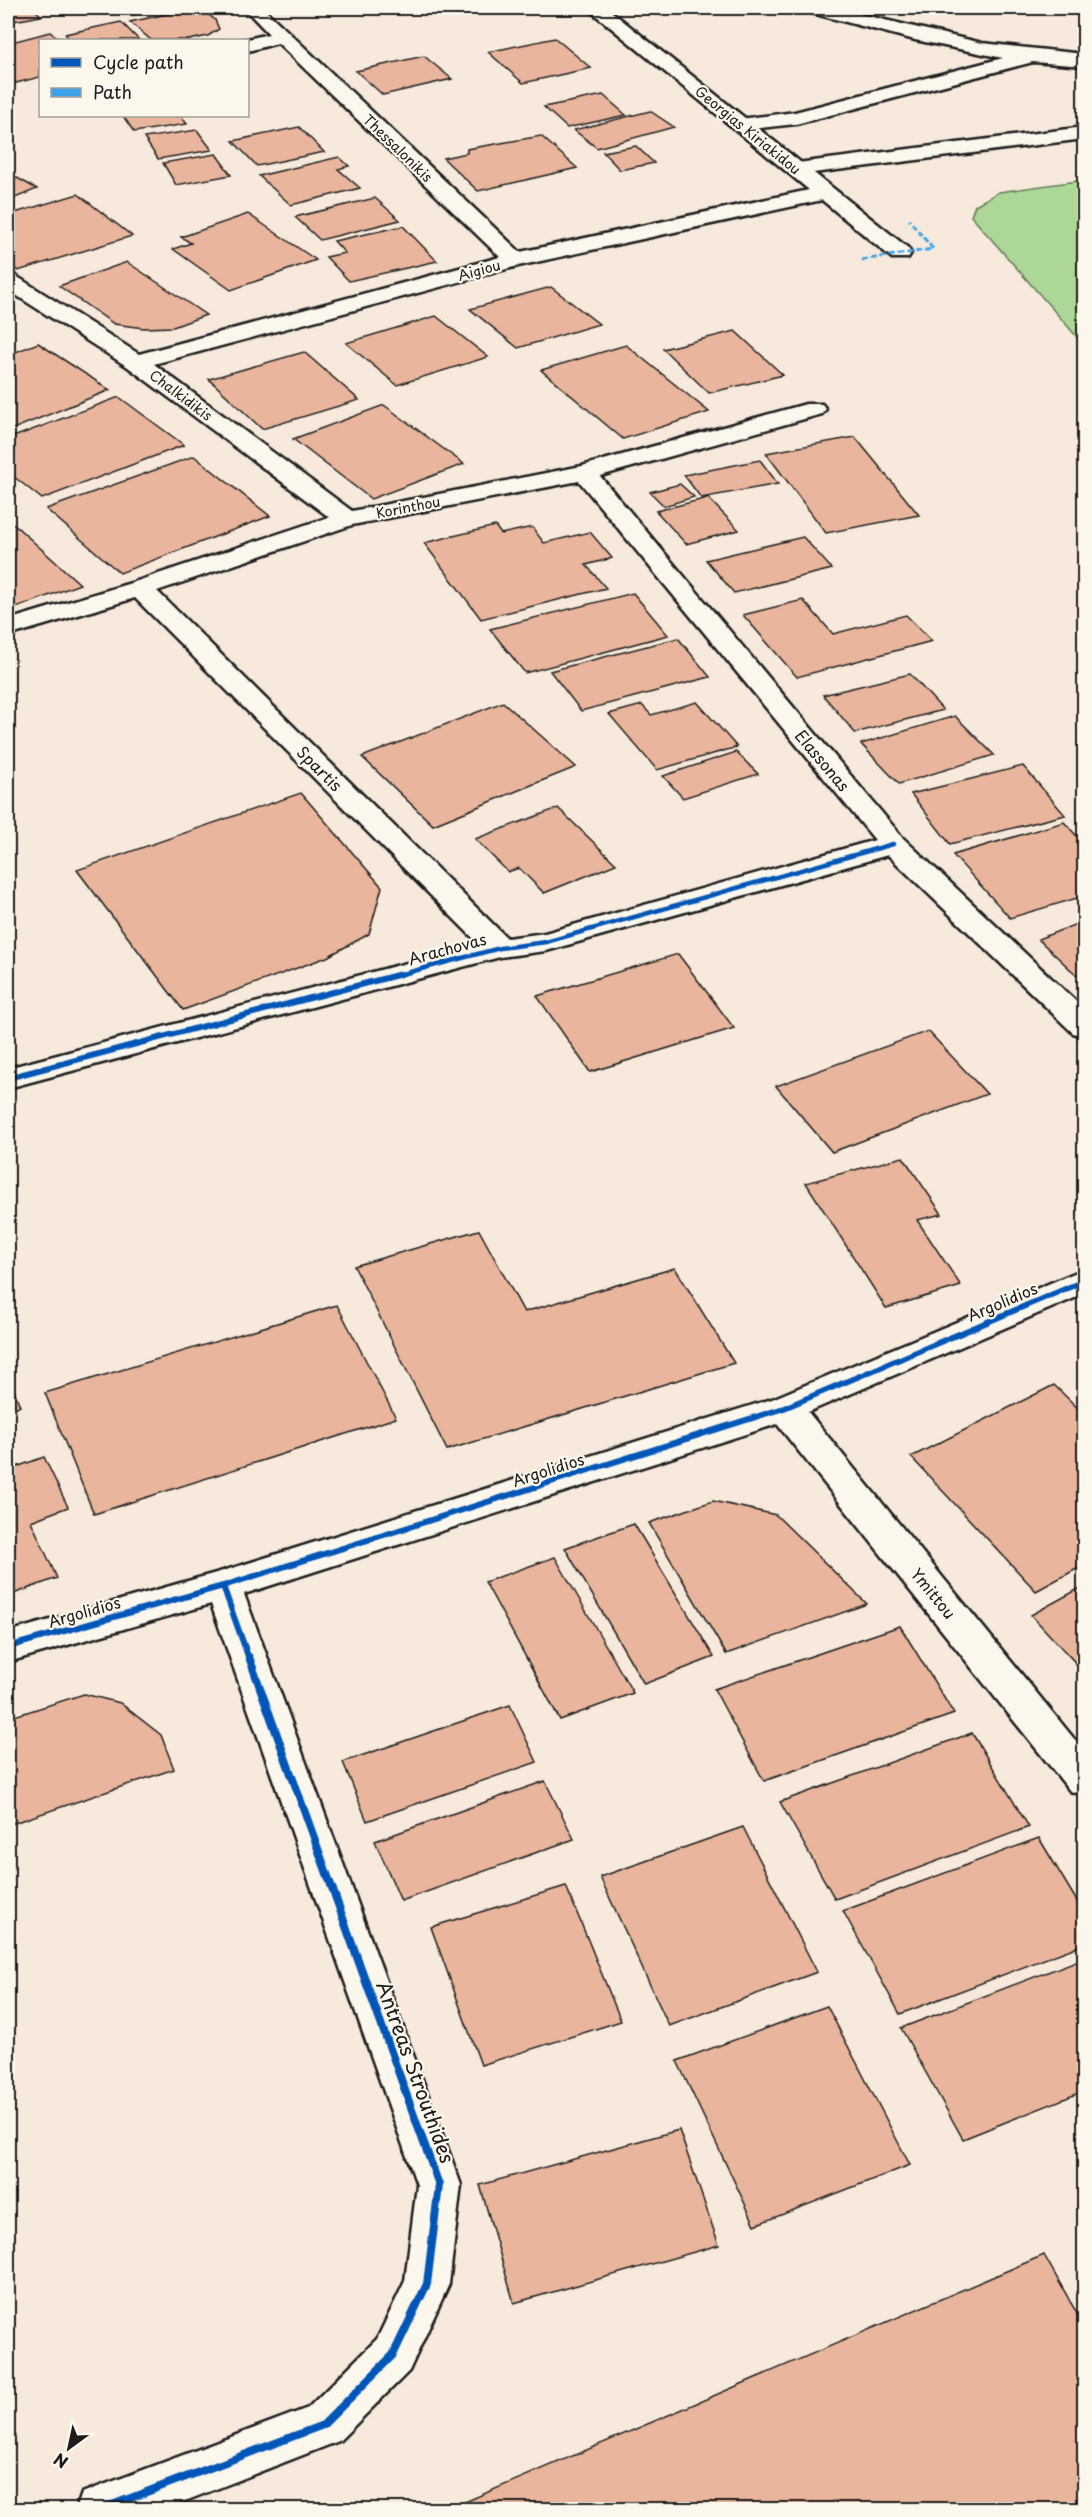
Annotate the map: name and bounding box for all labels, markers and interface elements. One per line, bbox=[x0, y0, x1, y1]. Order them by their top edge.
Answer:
legend bbox=[39, 39, 249, 117]
text: Cycle path bbox=[93, 48, 184, 75]
text: Path bbox=[93, 78, 132, 105]
street label: Georgias Kiriakidou bbox=[691, 81, 805, 179]
street label: Thessalonikis bbox=[358, 109, 438, 187]
street label: Aigiou bbox=[455, 254, 503, 286]
street label: Chalkidikis bbox=[145, 364, 217, 426]
street label: Korinthou bbox=[374, 491, 442, 523]
street label: Elassonas bbox=[790, 724, 856, 796]
street label: Spartis bbox=[292, 740, 348, 796]
street label: Arachovas bbox=[405, 926, 489, 970]
street label: Argolidios bbox=[963, 1275, 1041, 1327]
street label: Argolidios bbox=[509, 1446, 587, 1492]
street label: Ymittou bbox=[906, 1562, 962, 1624]
street label: Argolidios bbox=[45, 1589, 123, 1633]
street label: Antreas Strouthides bbox=[369, 1977, 463, 2167]
north arrow bbox=[39, 2418, 99, 2478]
text: N bbox=[48, 2448, 72, 2475]

